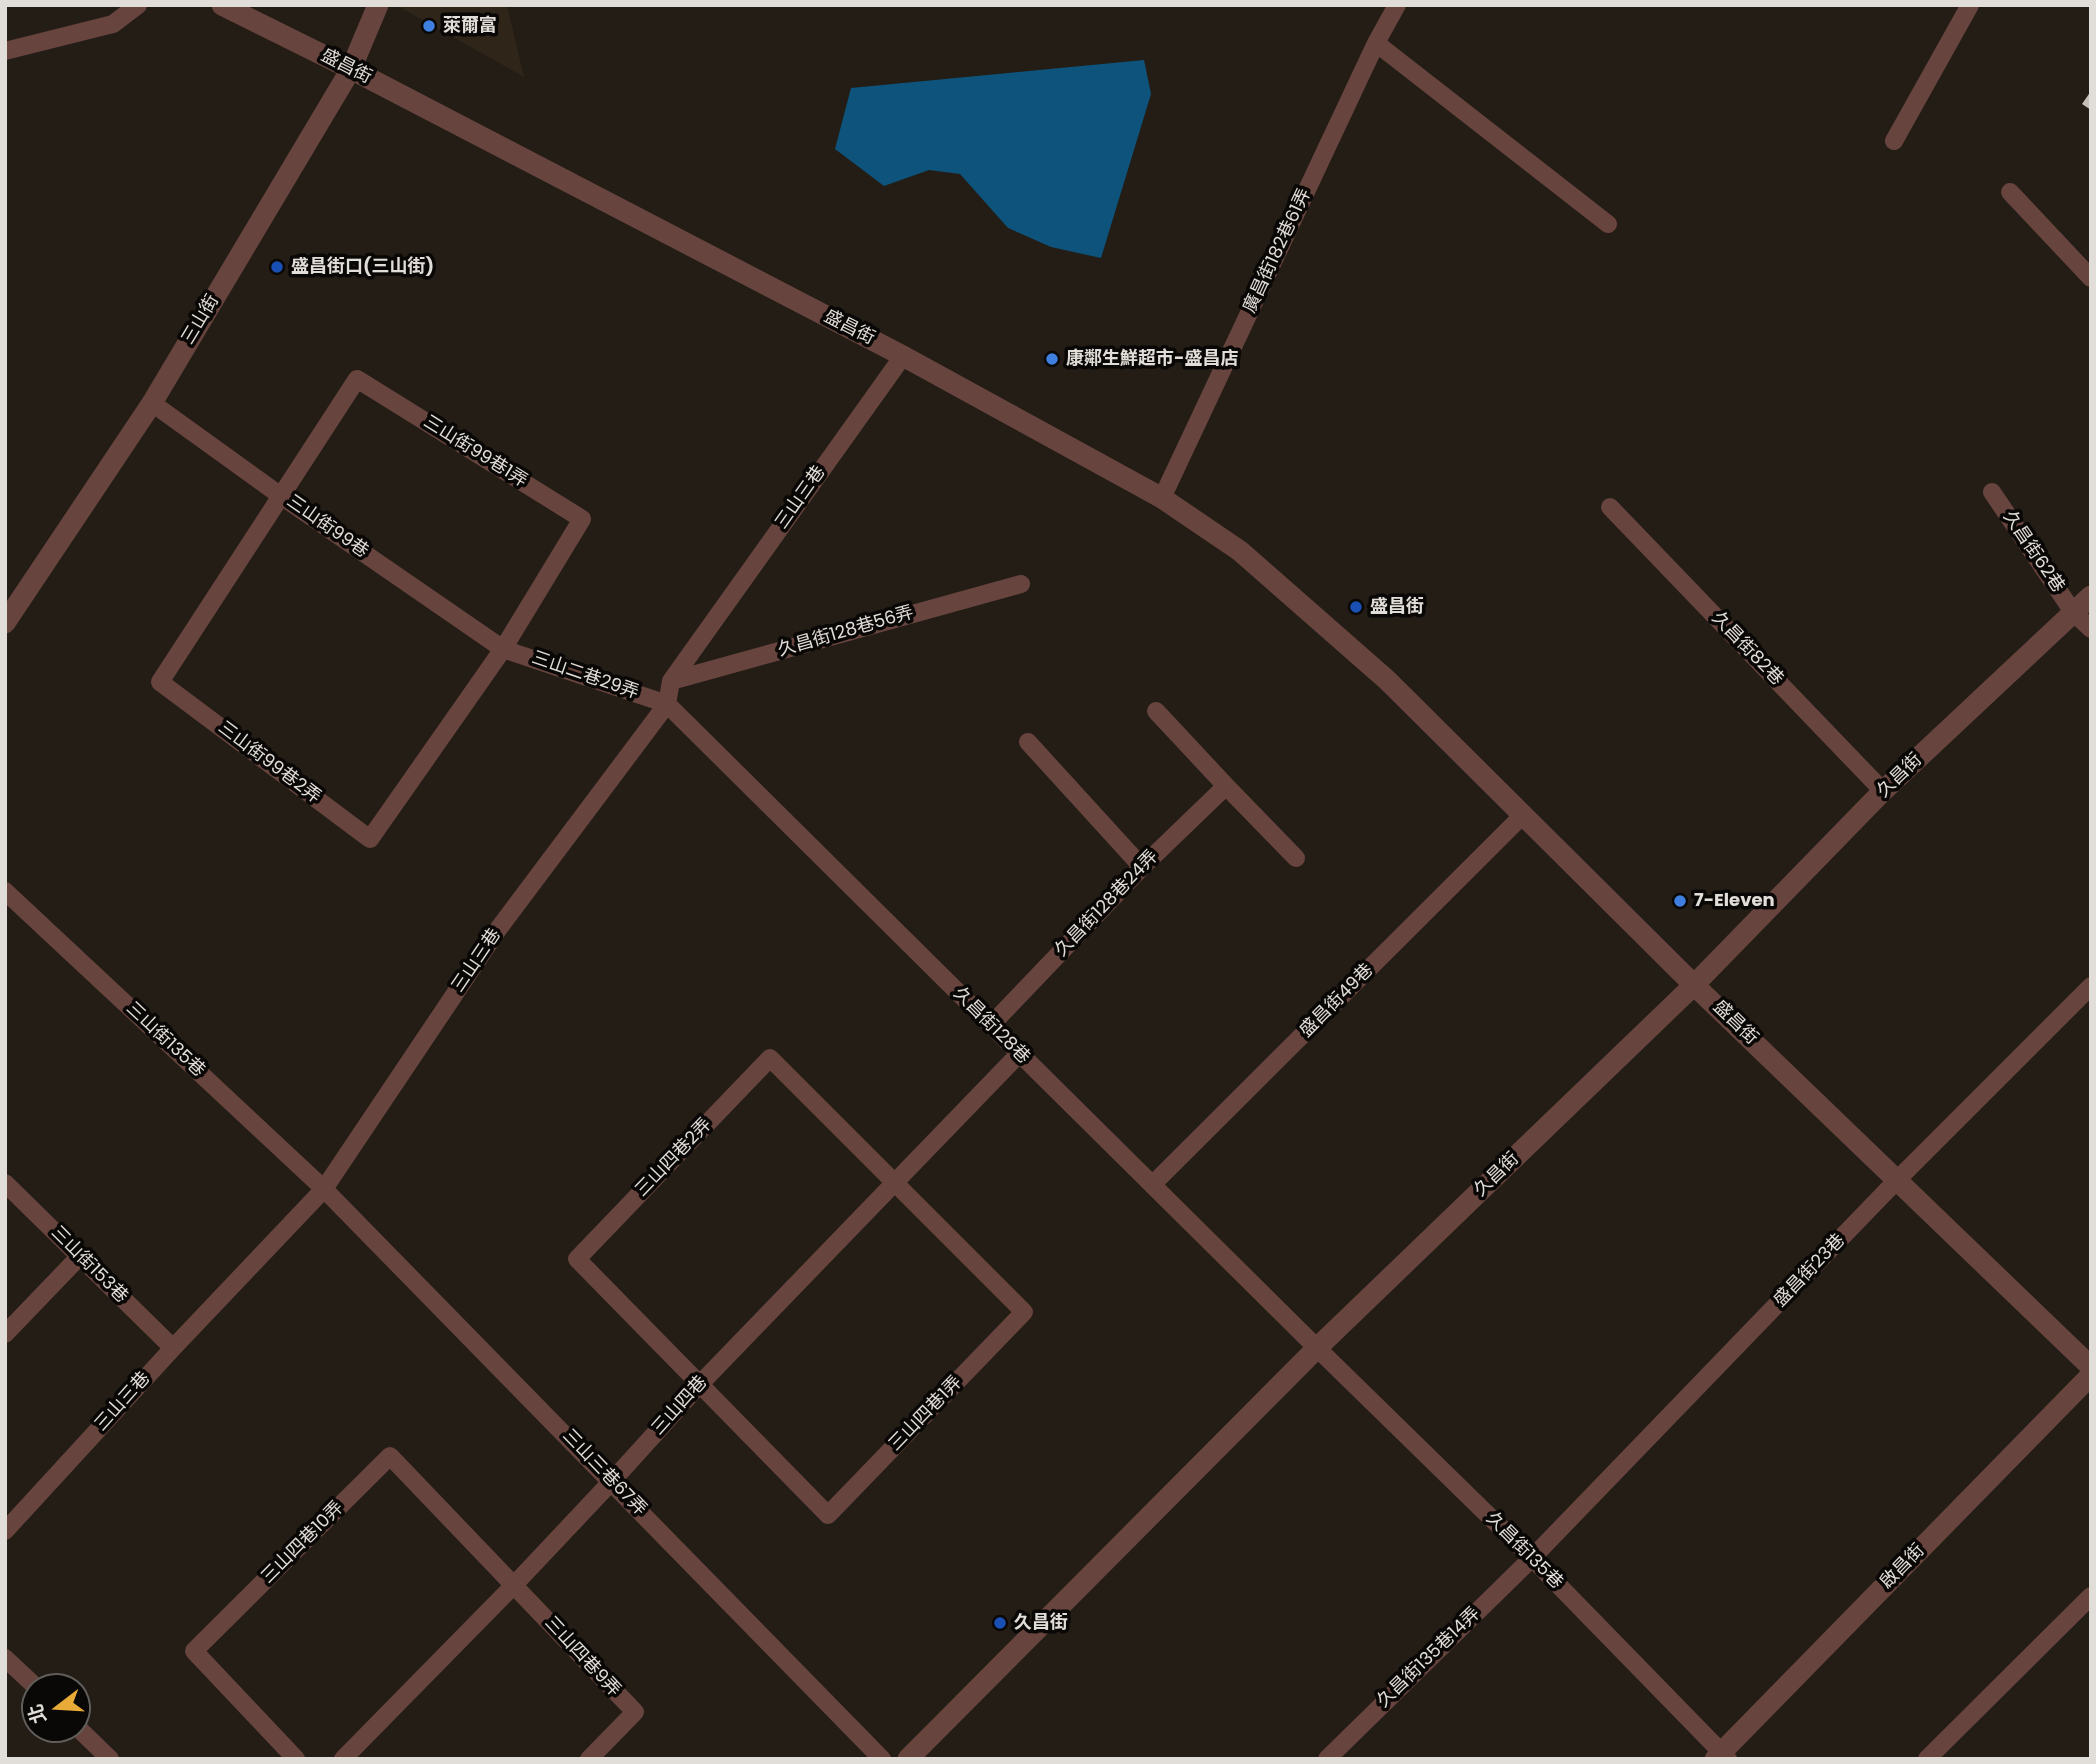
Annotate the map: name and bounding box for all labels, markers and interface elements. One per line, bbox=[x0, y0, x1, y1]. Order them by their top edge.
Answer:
place label: 萊爾富 bbox=[443, 15, 497, 37]
marker: 萊爾富 bbox=[421, 18, 437, 34]
street label: 盛昌街 bbox=[317, 45, 375, 89]
street label: 廣昌街182巷61弄 bbox=[1240, 185, 1316, 317]
place label: 盛昌街口(三山街) bbox=[291, 256, 434, 278]
marker: 盛昌街口(三山街) bbox=[269, 259, 285, 275]
street label: 三山街 bbox=[178, 291, 224, 349]
street label: 盛昌街 bbox=[820, 306, 878, 350]
place label: 康鄰生鮮超市-盛昌店 bbox=[1066, 348, 1238, 370]
marker: 康鄰生鮮超市-盛昌店 bbox=[1044, 351, 1060, 367]
street label: 三山街99巷1弄 bbox=[419, 411, 531, 493]
street label: 三山三巷 bbox=[772, 462, 830, 534]
street label: 三山街99巷 bbox=[282, 491, 372, 563]
street label: 久昌街62巷 bbox=[1998, 507, 2068, 597]
place label: 盛昌街 bbox=[1370, 596, 1424, 618]
marker: 盛昌街 bbox=[1348, 599, 1364, 615]
street label: 久昌街128巷56弄 bbox=[776, 602, 916, 662]
street label: 久昌街82巷 bbox=[1707, 608, 1787, 690]
street label: 三山二巷29弄 bbox=[529, 648, 641, 704]
street label: 三山街99巷2弄 bbox=[213, 717, 325, 809]
street label: 久昌街 bbox=[1873, 749, 1927, 803]
street label: 久昌街128巷24弄 bbox=[1051, 846, 1163, 962]
place label: 7-Eleven bbox=[1694, 890, 1775, 912]
marker: 7-Eleven bbox=[1672, 893, 1688, 909]
street label: 三山三巷 bbox=[448, 925, 506, 997]
street label: 盛昌街49巷 bbox=[1296, 960, 1378, 1042]
street label: 久昌街128巷 bbox=[948, 983, 1034, 1069]
street label: 盛昌街 bbox=[1708, 996, 1762, 1050]
street label: 三山街135巷 bbox=[121, 998, 209, 1082]
street label: 三山四巷2弄 bbox=[631, 1114, 717, 1202]
street label: 久昌街 bbox=[1470, 1148, 1524, 1202]
street label: 三山街153巷 bbox=[46, 1222, 132, 1308]
street label: 盛昌街23巷 bbox=[1770, 1230, 1850, 1312]
street label: 三山三巷 bbox=[91, 1368, 155, 1436]
street label: 三山四巷 bbox=[648, 1372, 712, 1440]
street label: 三山四巷1弄 bbox=[885, 1372, 967, 1456]
street label: 三山三巷67弄 bbox=[558, 1425, 650, 1521]
street label: 三山四巷10弄 bbox=[258, 1498, 348, 1588]
street label: 久昌街135巷 bbox=[1481, 1508, 1567, 1594]
street label: 啟昌街 bbox=[1876, 1540, 1930, 1594]
street label: 久昌街135巷14弄 bbox=[1373, 1603, 1485, 1713]
place label: 久昌街 bbox=[1014, 1612, 1068, 1634]
street label: 三山四巷9弄 bbox=[540, 1613, 624, 1701]
marker: 久昌街 bbox=[992, 1615, 1008, 1631]
north arrow bbox=[21, 1673, 91, 1743]
text: 北 bbox=[22, 1701, 53, 1727]

